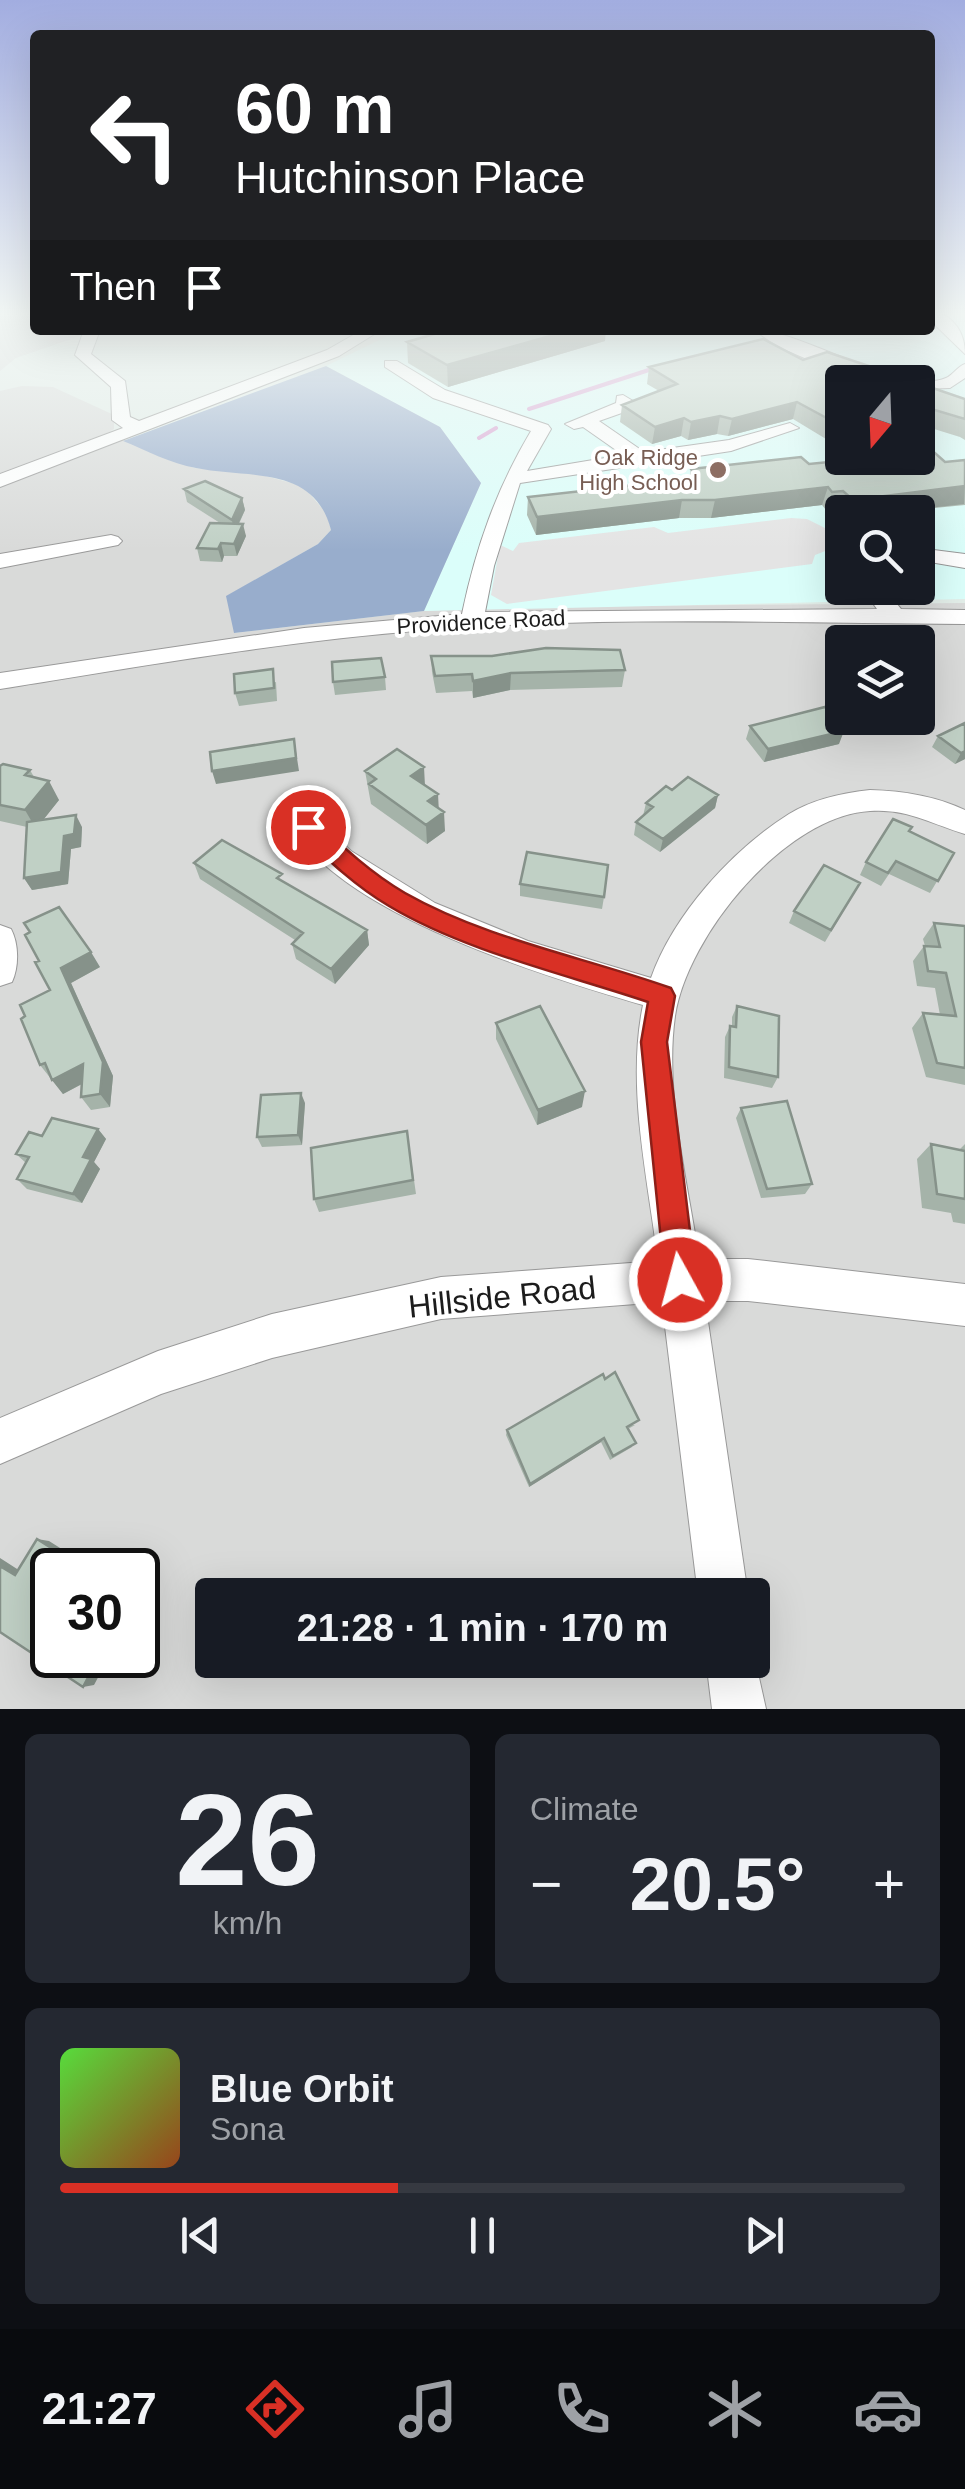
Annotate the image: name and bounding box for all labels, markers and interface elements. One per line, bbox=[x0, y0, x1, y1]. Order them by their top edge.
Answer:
icon: left bbox=[70, 70, 200, 200]
text: 60 m bbox=[235, 70, 395, 148]
text: Hutchinson Place bbox=[235, 152, 585, 203]
icon: arrive bbox=[177, 260, 232, 315]
text: Then bbox=[70, 266, 157, 308]
north arrow bbox=[825, 365, 935, 475]
map controls bbox=[825, 365, 935, 735]
place label: Oak Ridge High School bbox=[579, 445, 698, 495]
marker: Oak Ridge High School bbox=[707, 459, 729, 481]
button: search bbox=[825, 495, 935, 605]
street label: Providence Road bbox=[396, 605, 566, 639]
button: layers bbox=[825, 625, 935, 735]
pin bbox=[266, 785, 351, 870]
icon: arrive bbox=[281, 800, 336, 855]
position arrow bbox=[628, 1228, 732, 1332]
street label: Hillside Road bbox=[406, 1269, 598, 1325]
speed limit sign: 30 bbox=[30, 1548, 160, 1678]
text: 21:28 · 1 min · 170 m bbox=[297, 1607, 668, 1649]
text: 26 bbox=[175, 1767, 320, 1913]
text: Climate bbox=[530, 1791, 638, 1827]
text: 20.5° bbox=[630, 1842, 805, 1926]
text: − bbox=[530, 1853, 562, 1915]
text: + bbox=[873, 1853, 905, 1915]
text: km/h bbox=[213, 1905, 282, 1941]
text: Blue Orbit bbox=[210, 2068, 394, 2110]
text: Sona bbox=[210, 2111, 285, 2147]
icon: previous bbox=[173, 2208, 228, 2263]
icon: pause bbox=[455, 2208, 510, 2263]
icon: next bbox=[737, 2208, 792, 2263]
icon: directions bbox=[240, 2374, 310, 2444]
icon: music bbox=[393, 2374, 463, 2444]
icon: phone bbox=[547, 2374, 617, 2444]
icon: climate bbox=[700, 2374, 770, 2444]
icon: car bbox=[853, 2374, 923, 2444]
text: 21:27 bbox=[42, 2383, 157, 2434]

